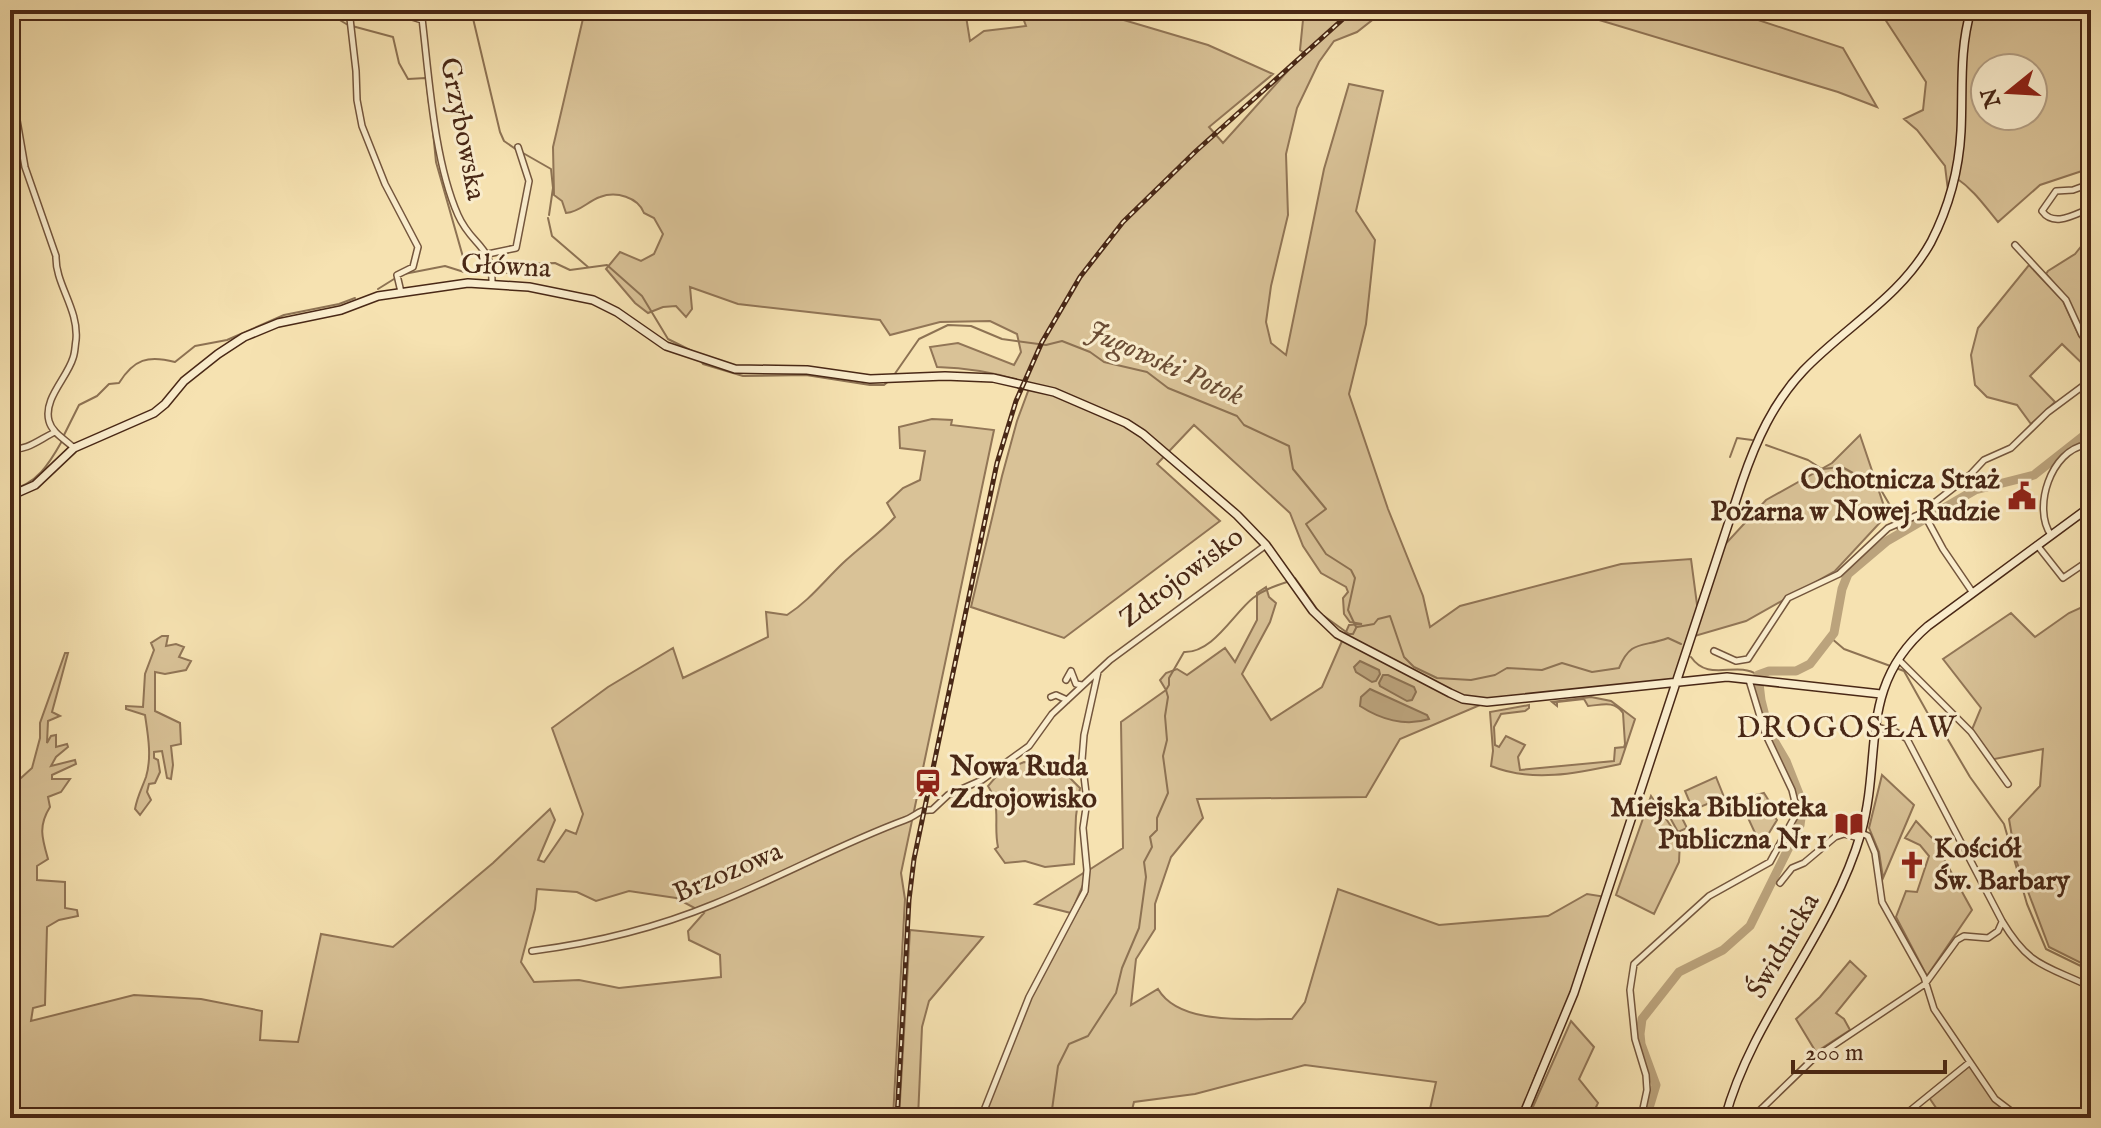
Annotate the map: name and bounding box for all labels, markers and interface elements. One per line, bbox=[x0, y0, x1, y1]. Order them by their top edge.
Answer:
north arrow bbox=[1969, 52, 2049, 132]
street label: Grzybowska bbox=[431, 55, 493, 204]
text: N bbox=[1976, 84, 2008, 112]
street label: Główna bbox=[460, 247, 553, 287]
water label: Jugowski Potok bbox=[1080, 312, 1250, 416]
place label: Ochotnicza Straż Pożarna w Nowej Rudzie bbox=[1710, 463, 2000, 530]
public building icon: Ochotnicza Straż Pożarna w Nowej Rudzie bbox=[2007, 481, 2037, 511]
street label: Zdrojowisko bbox=[1113, 520, 1251, 636]
district label: DROGOSŁAW bbox=[1736, 710, 1958, 748]
place label: Nowa Ruda Zdrojowisko bbox=[949, 750, 1097, 817]
station icon: Nowa Ruda Zdrojowisko bbox=[913, 768, 943, 798]
place label: Miejska Biblioteka Publiczna Nr 1 bbox=[1610, 791, 1828, 858]
library icon: Miejska Biblioteka Publiczna Nr 1 bbox=[1834, 809, 1864, 839]
place label: Kościół Św. Barbary bbox=[1934, 832, 2071, 899]
street label: Brzozowa bbox=[668, 834, 789, 912]
church icon: Kościół Św. Barbary bbox=[1897, 850, 1927, 880]
street label: Świdnicka bbox=[1740, 886, 1829, 1005]
scale bar bbox=[1793, 1024, 1945, 1074]
text: 200 m bbox=[1805, 1038, 1864, 1069]

